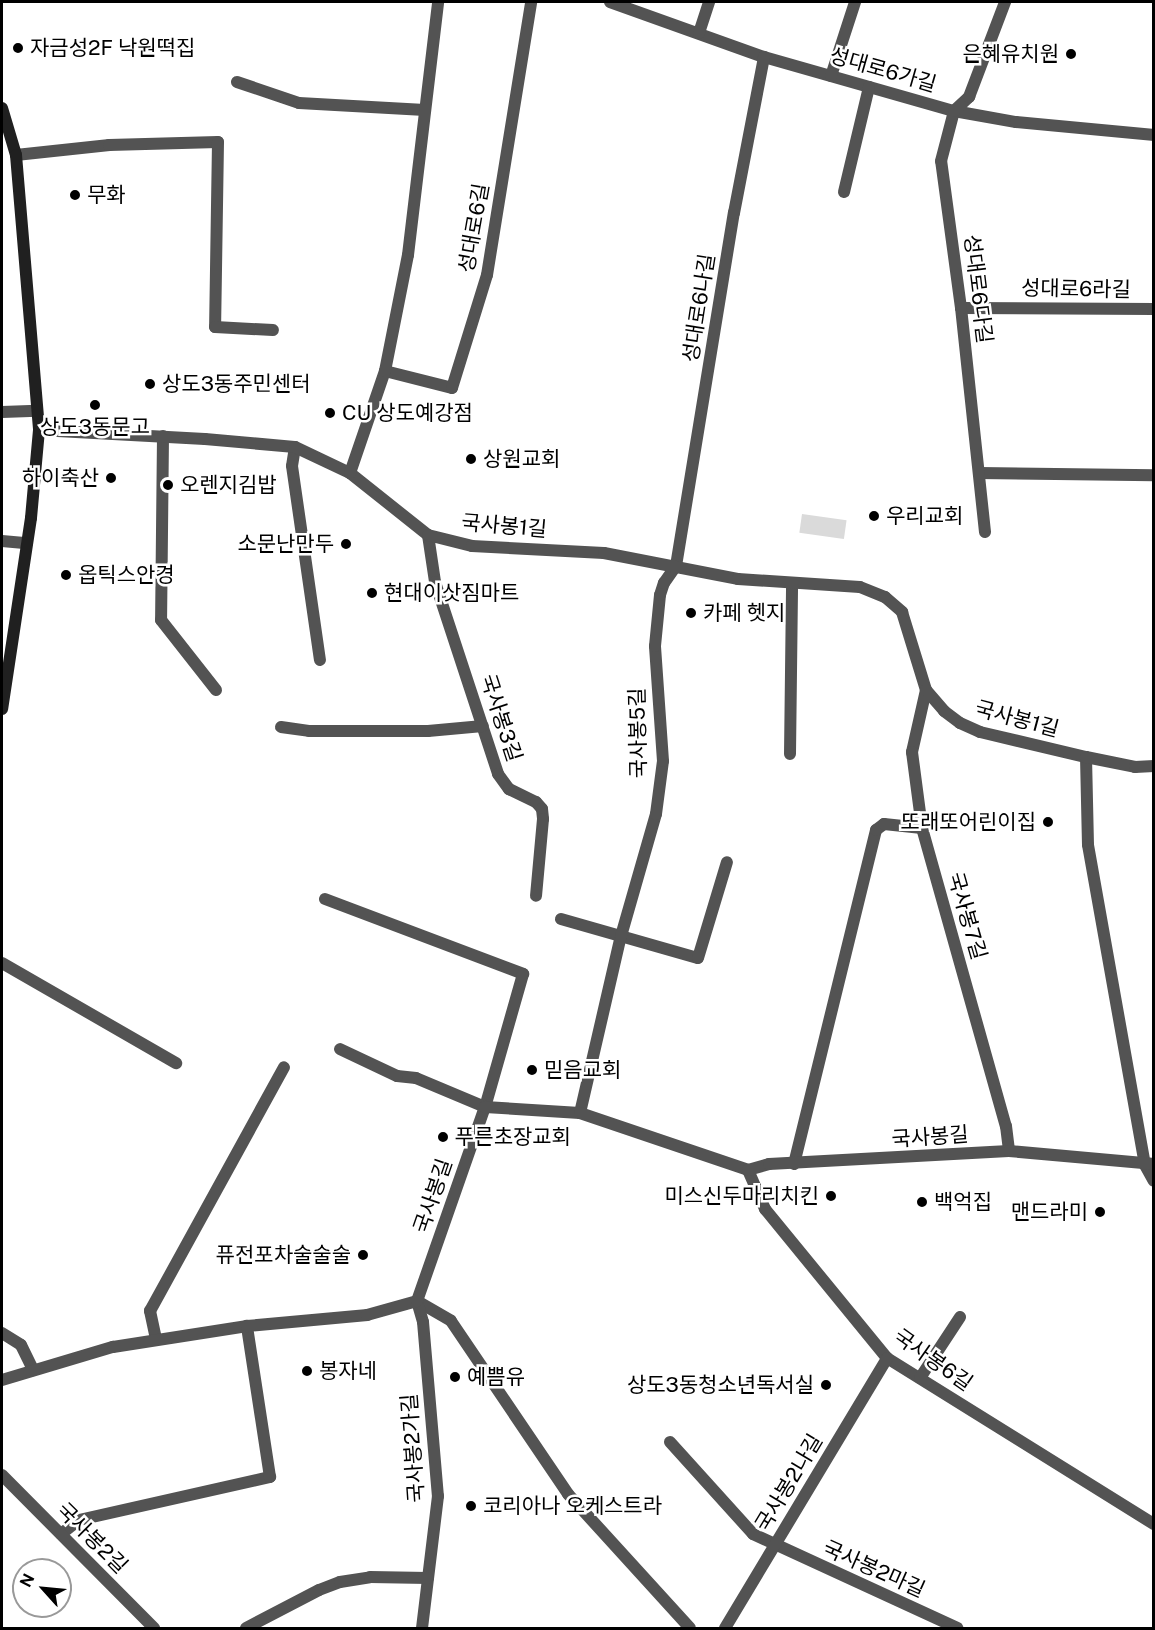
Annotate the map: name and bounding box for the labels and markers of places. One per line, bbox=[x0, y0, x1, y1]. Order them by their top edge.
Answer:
place label: 자금성2F 낙원떡집 bbox=[30, 35, 195, 61]
marker: 자금성2F 낙원떡집 bbox=[11, 41, 25, 55]
place label: 은혜유치원 bbox=[962, 41, 1059, 67]
marker: 은혜유치원 bbox=[1064, 47, 1078, 61]
place label: 무화 bbox=[87, 182, 126, 208]
marker: 무화 bbox=[68, 188, 82, 202]
place label: 상도3동주민센터 bbox=[162, 371, 310, 397]
marker: 상도3동주민센터 bbox=[143, 377, 157, 391]
marker: 상도3동문고 bbox=[88, 398, 102, 412]
place label: CU 상도예강점 bbox=[342, 400, 473, 426]
marker: CU 상도예강점 bbox=[323, 406, 337, 420]
place label: 상도3동문고 bbox=[40, 414, 150, 440]
place label: 상원교회 bbox=[483, 446, 560, 472]
marker: 상원교회 bbox=[464, 452, 478, 466]
place label: 하이축산 bbox=[22, 465, 99, 491]
marker: 하이축산 bbox=[104, 471, 118, 485]
place label: 오렌지김밥 bbox=[180, 472, 277, 498]
marker: 오렌지김밥 bbox=[161, 478, 175, 492]
place label: 우리교회 bbox=[886, 503, 963, 529]
marker: 우리교회 bbox=[867, 509, 881, 523]
place label: 소문난만두 bbox=[237, 531, 334, 557]
marker: 소문난만두 bbox=[339, 537, 353, 551]
place label: 옵틱스안경 bbox=[78, 562, 175, 588]
marker: 옵틱스안경 bbox=[59, 568, 73, 582]
place label: 현대이삿짐마트 bbox=[384, 580, 519, 606]
marker: 현대이삿짐마트 bbox=[365, 586, 379, 600]
place label: 카페 헷지 bbox=[703, 600, 785, 626]
marker: 카페 헷지 bbox=[684, 606, 698, 620]
place label: 또래또어린이집 bbox=[901, 809, 1036, 835]
marker: 또래또어린이집 bbox=[1041, 815, 1055, 829]
place label: 믿음교회 bbox=[544, 1057, 621, 1083]
marker: 믿음교회 bbox=[525, 1063, 539, 1077]
place label: 푸른초장교회 bbox=[455, 1124, 571, 1150]
marker: 푸른초장교회 bbox=[436, 1130, 450, 1144]
place label: 미스신두마리치킨 bbox=[664, 1183, 819, 1209]
marker: 미스신두마리치킨 bbox=[824, 1189, 838, 1203]
place label: 백억집 bbox=[934, 1189, 992, 1215]
marker: 백억집 bbox=[915, 1195, 929, 1209]
place label: 맨드라미 bbox=[1011, 1199, 1088, 1225]
marker: 맨드라미 bbox=[1093, 1205, 1107, 1219]
place label: 퓨전포차술술술 bbox=[216, 1242, 351, 1268]
marker: 퓨전포차술술술 bbox=[356, 1248, 370, 1262]
place label: 봉자네 bbox=[319, 1358, 377, 1384]
marker: 봉자네 bbox=[300, 1364, 314, 1378]
place label: 예쁨유 bbox=[467, 1364, 525, 1390]
marker: 예쁨유 bbox=[448, 1370, 462, 1384]
place label: 상도3동청소년독서실 bbox=[627, 1372, 814, 1398]
marker: 상도3동청소년독서실 bbox=[819, 1378, 833, 1392]
place label: 코리아나 오케스트라 bbox=[483, 1493, 662, 1519]
marker: 코리아나 오케스트라 bbox=[464, 1499, 478, 1513]

